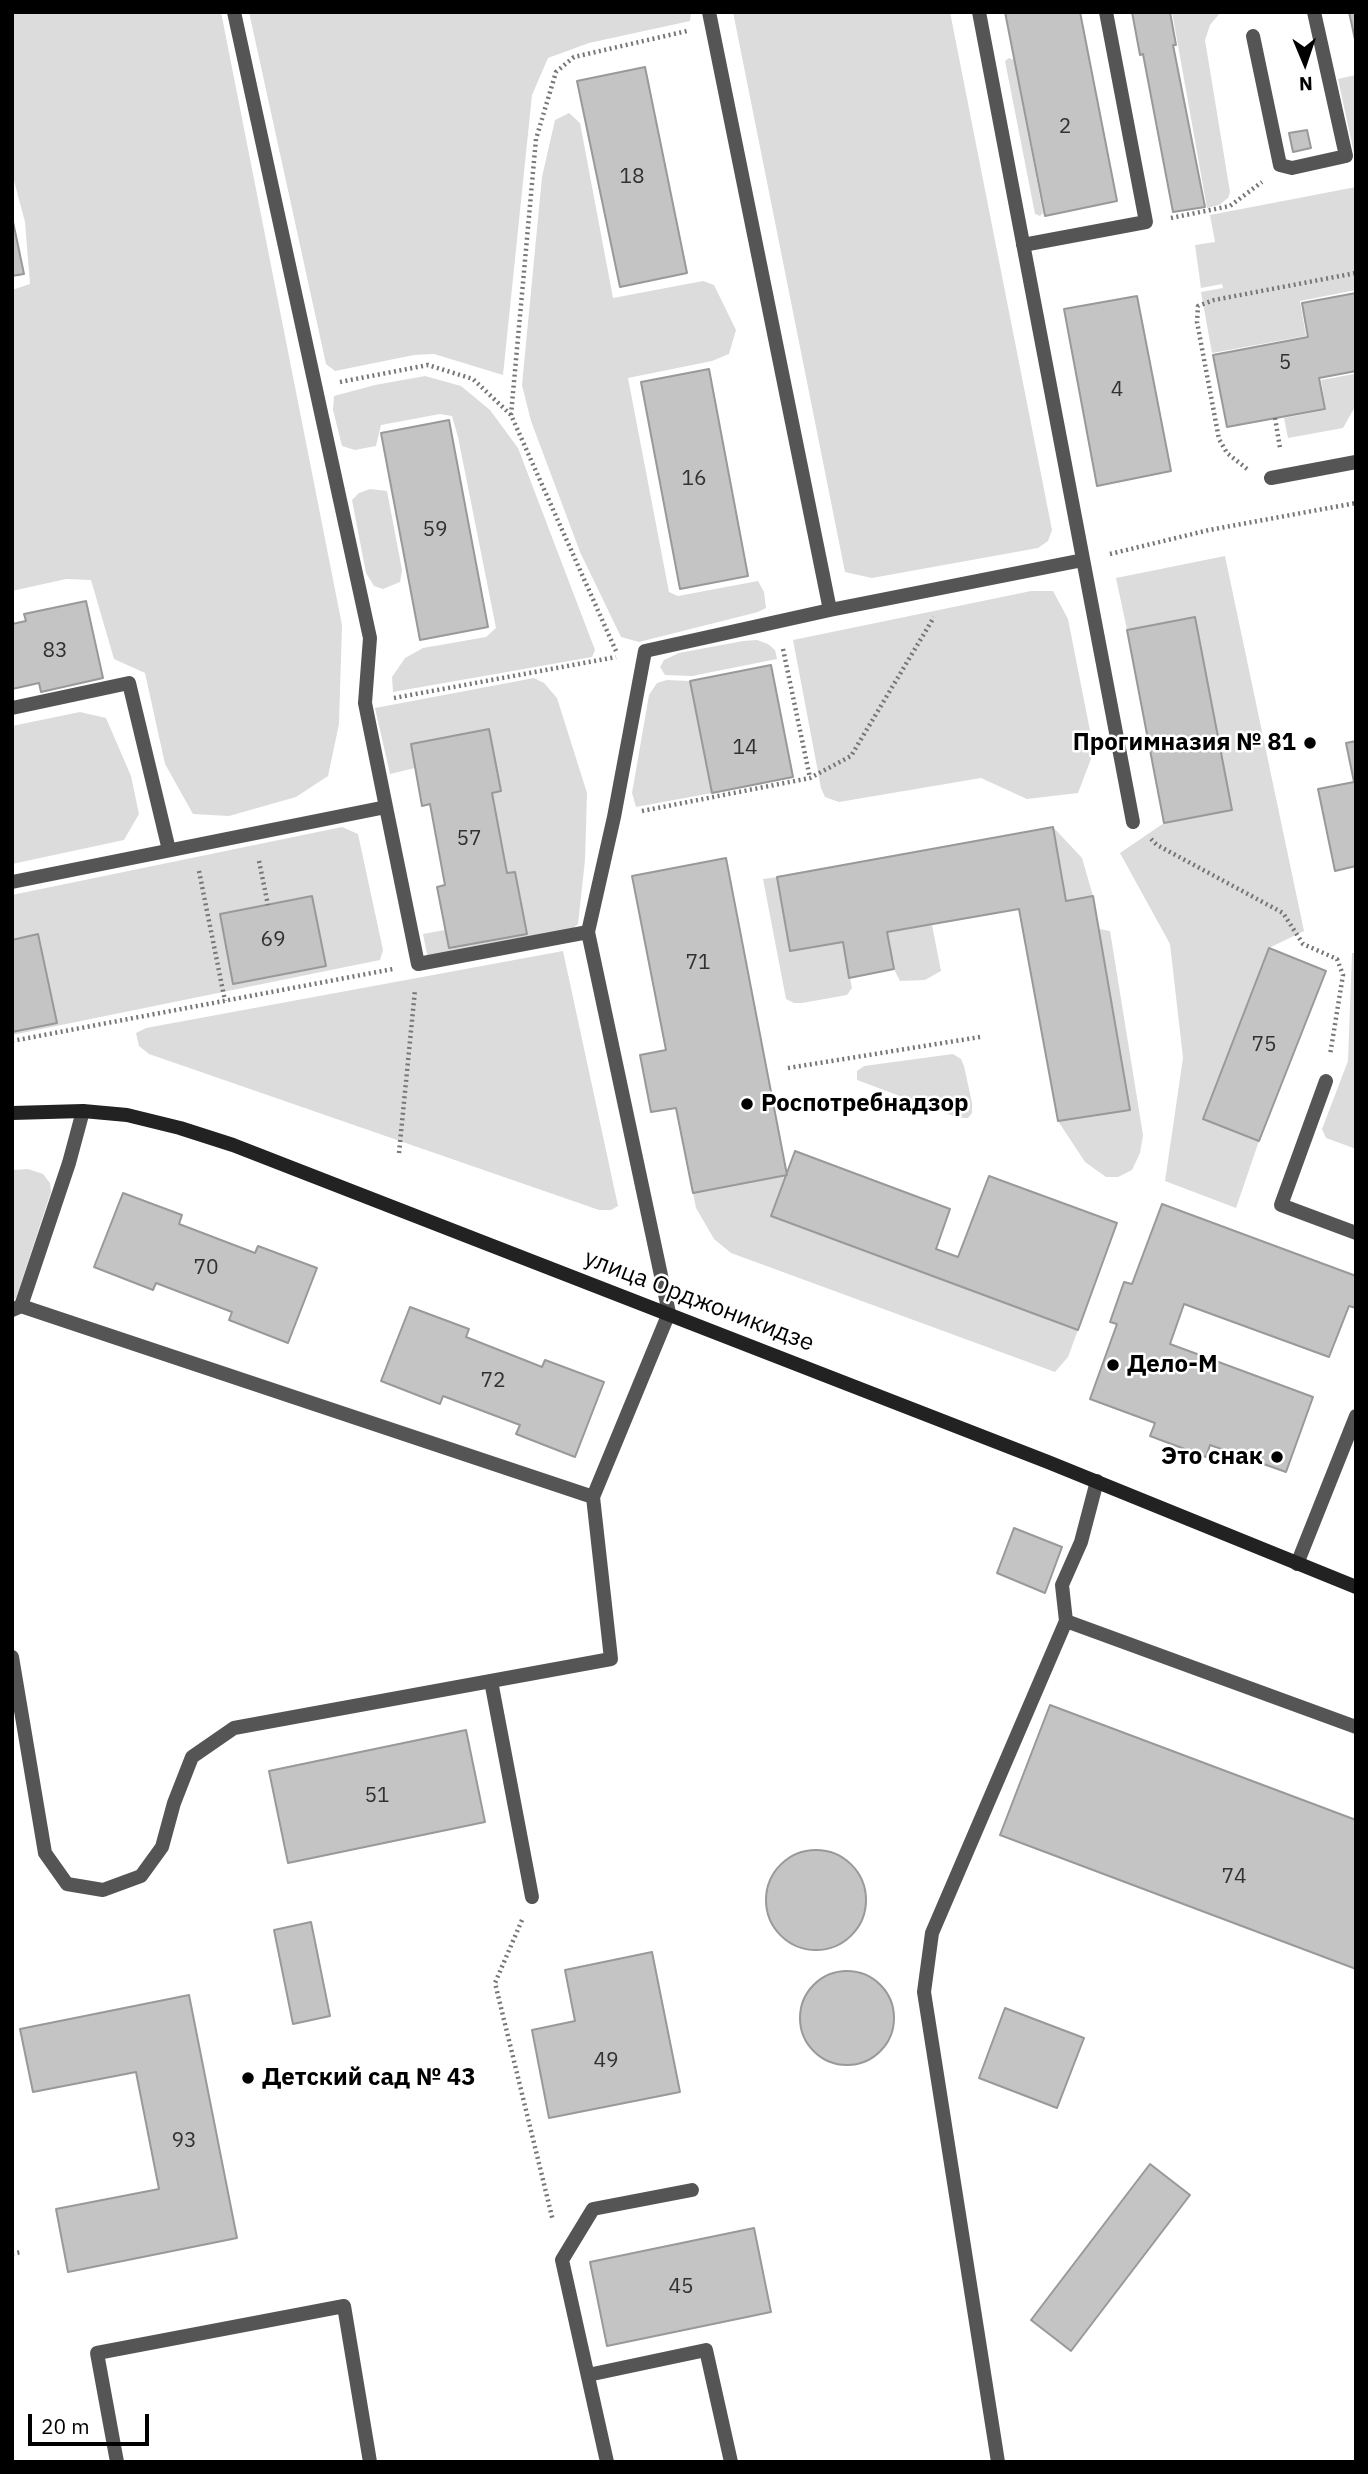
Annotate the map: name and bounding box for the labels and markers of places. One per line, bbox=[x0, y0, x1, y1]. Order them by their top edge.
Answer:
place label: Прогимназия № 81 bbox=[1073, 729, 1296, 757]
marker: Прогимназия № 81 bbox=[1302, 735, 1318, 751]
place label: Роспотребнадзор bbox=[761, 1090, 969, 1118]
marker: Роспотребнадзор bbox=[739, 1096, 755, 1112]
place label: Дело-М bbox=[1127, 1351, 1218, 1379]
marker: Дело-М bbox=[1105, 1357, 1121, 1373]
place label: Это снак bbox=[1161, 1443, 1263, 1471]
marker: Это снак bbox=[1269, 1449, 1285, 1465]
place label: Детский сад № 43 bbox=[262, 2064, 476, 2092]
marker: Детский сад № 43 bbox=[240, 2070, 256, 2086]

